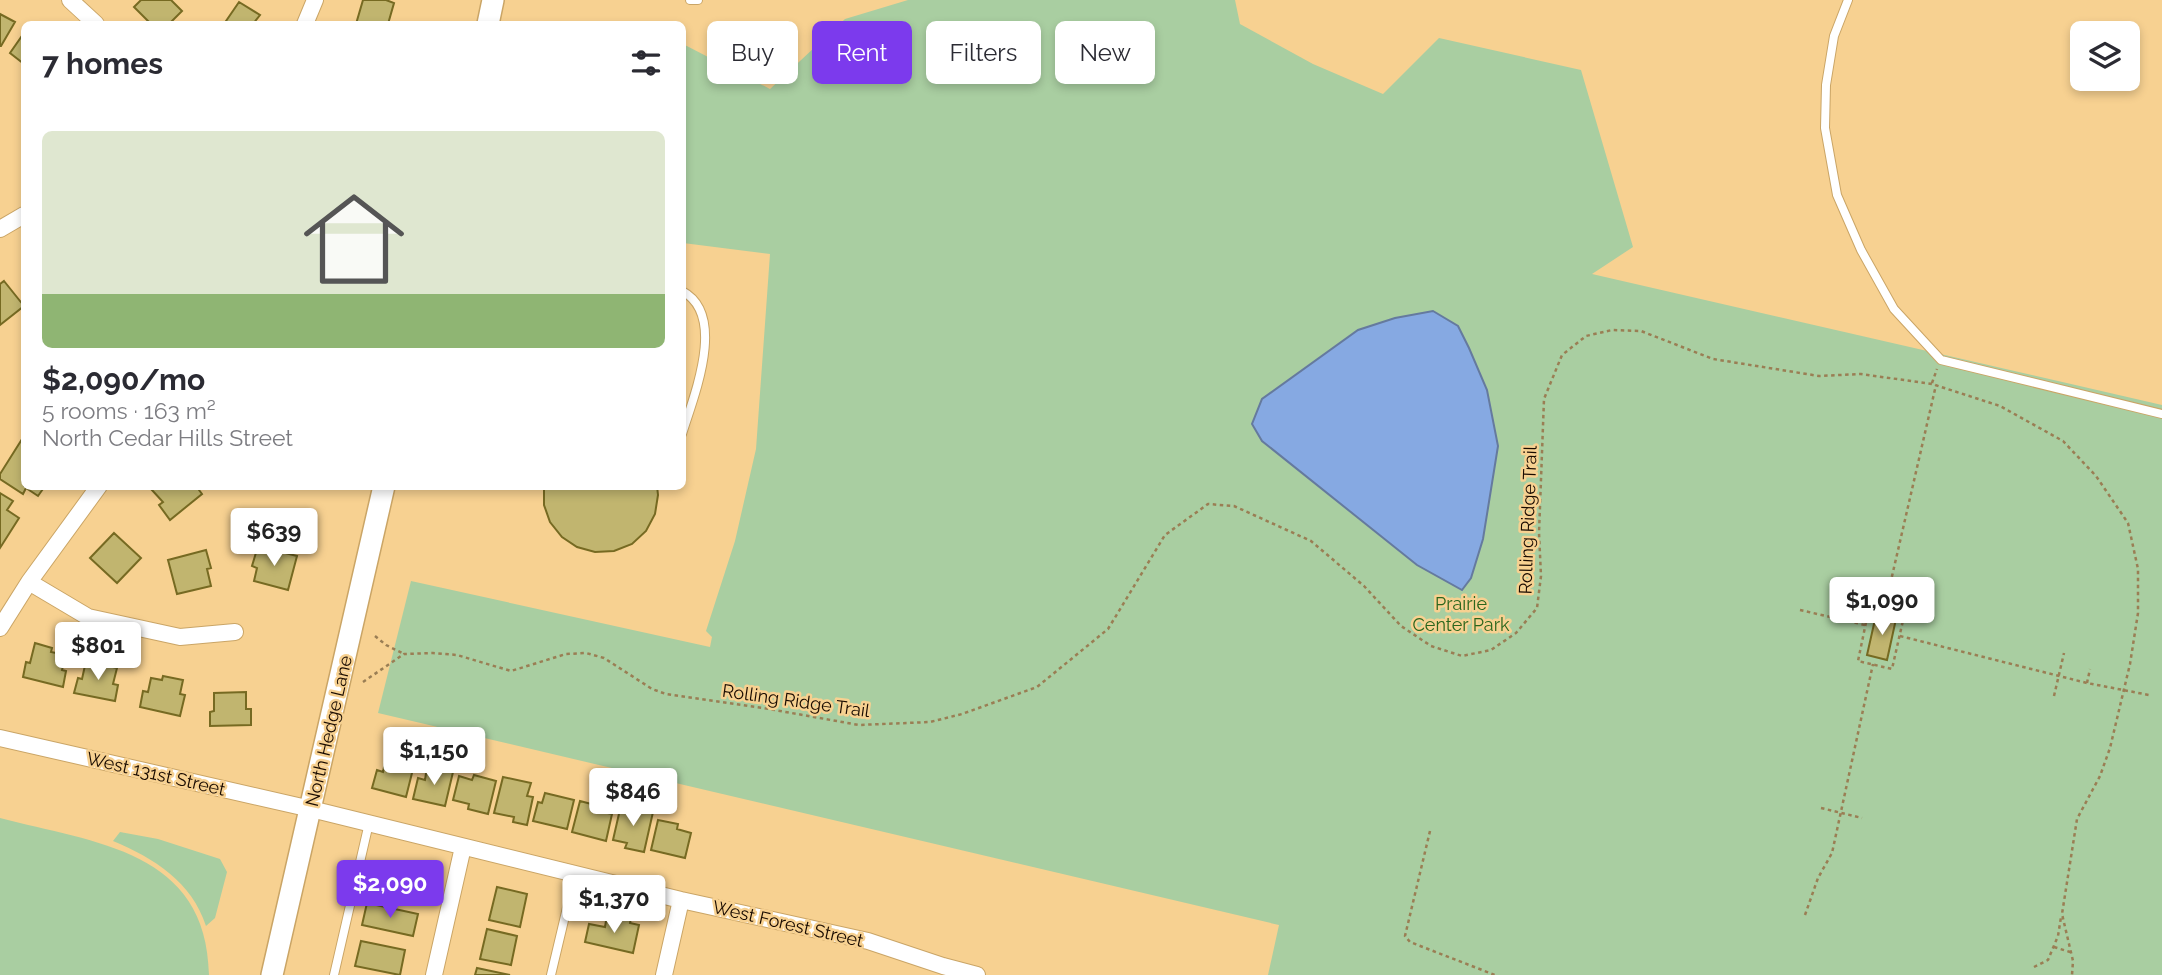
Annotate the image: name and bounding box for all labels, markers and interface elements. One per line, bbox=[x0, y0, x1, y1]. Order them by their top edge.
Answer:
chip: Buy bbox=[707, 21, 798, 84]
chip: Rent bbox=[812, 21, 912, 84]
chip: Filters bbox=[926, 21, 1041, 84]
chip: New bbox=[1055, 21, 1155, 84]
map controls bbox=[2070, 21, 2140, 91]
button: layers bbox=[2070, 21, 2140, 91]
icon: filters bbox=[627, 44, 665, 82]
text: 7 homes bbox=[42, 46, 163, 81]
icon: home bbox=[291, 176, 417, 302]
text: $2,090/mo bbox=[42, 362, 205, 397]
text: 5 rooms · 163 m² bbox=[42, 397, 216, 424]
text: North Cedar Hills Street bbox=[42, 424, 293, 451]
street label: Rolling Ridge Trail bbox=[1514, 445, 1541, 595]
pin: $639 bbox=[233, 508, 315, 568]
text: $639 bbox=[247, 517, 301, 544]
pin: $1,090 bbox=[1825, 578, 1939, 637]
text: $1,090 bbox=[1845, 586, 1919, 613]
park label: Prairie Center Park bbox=[1412, 593, 1510, 635]
pin: $801 bbox=[57, 622, 139, 682]
text: $801 bbox=[71, 631, 125, 658]
street label: North Hedge Lane bbox=[301, 653, 356, 808]
street label: Rolling Ridge Trail bbox=[721, 680, 871, 721]
pin: $1,150 bbox=[377, 728, 491, 787]
text: $1,150 bbox=[399, 736, 469, 763]
street label: West 131st Street bbox=[85, 747, 228, 800]
pin: $846 bbox=[592, 768, 674, 828]
text: $846 bbox=[605, 777, 661, 804]
pin: $2,090 bbox=[333, 860, 447, 920]
text: $2,090 bbox=[353, 869, 427, 896]
pin: $1,370 bbox=[557, 876, 671, 935]
text: $1,370 bbox=[578, 884, 650, 911]
street label: West Forest Street bbox=[711, 896, 866, 951]

